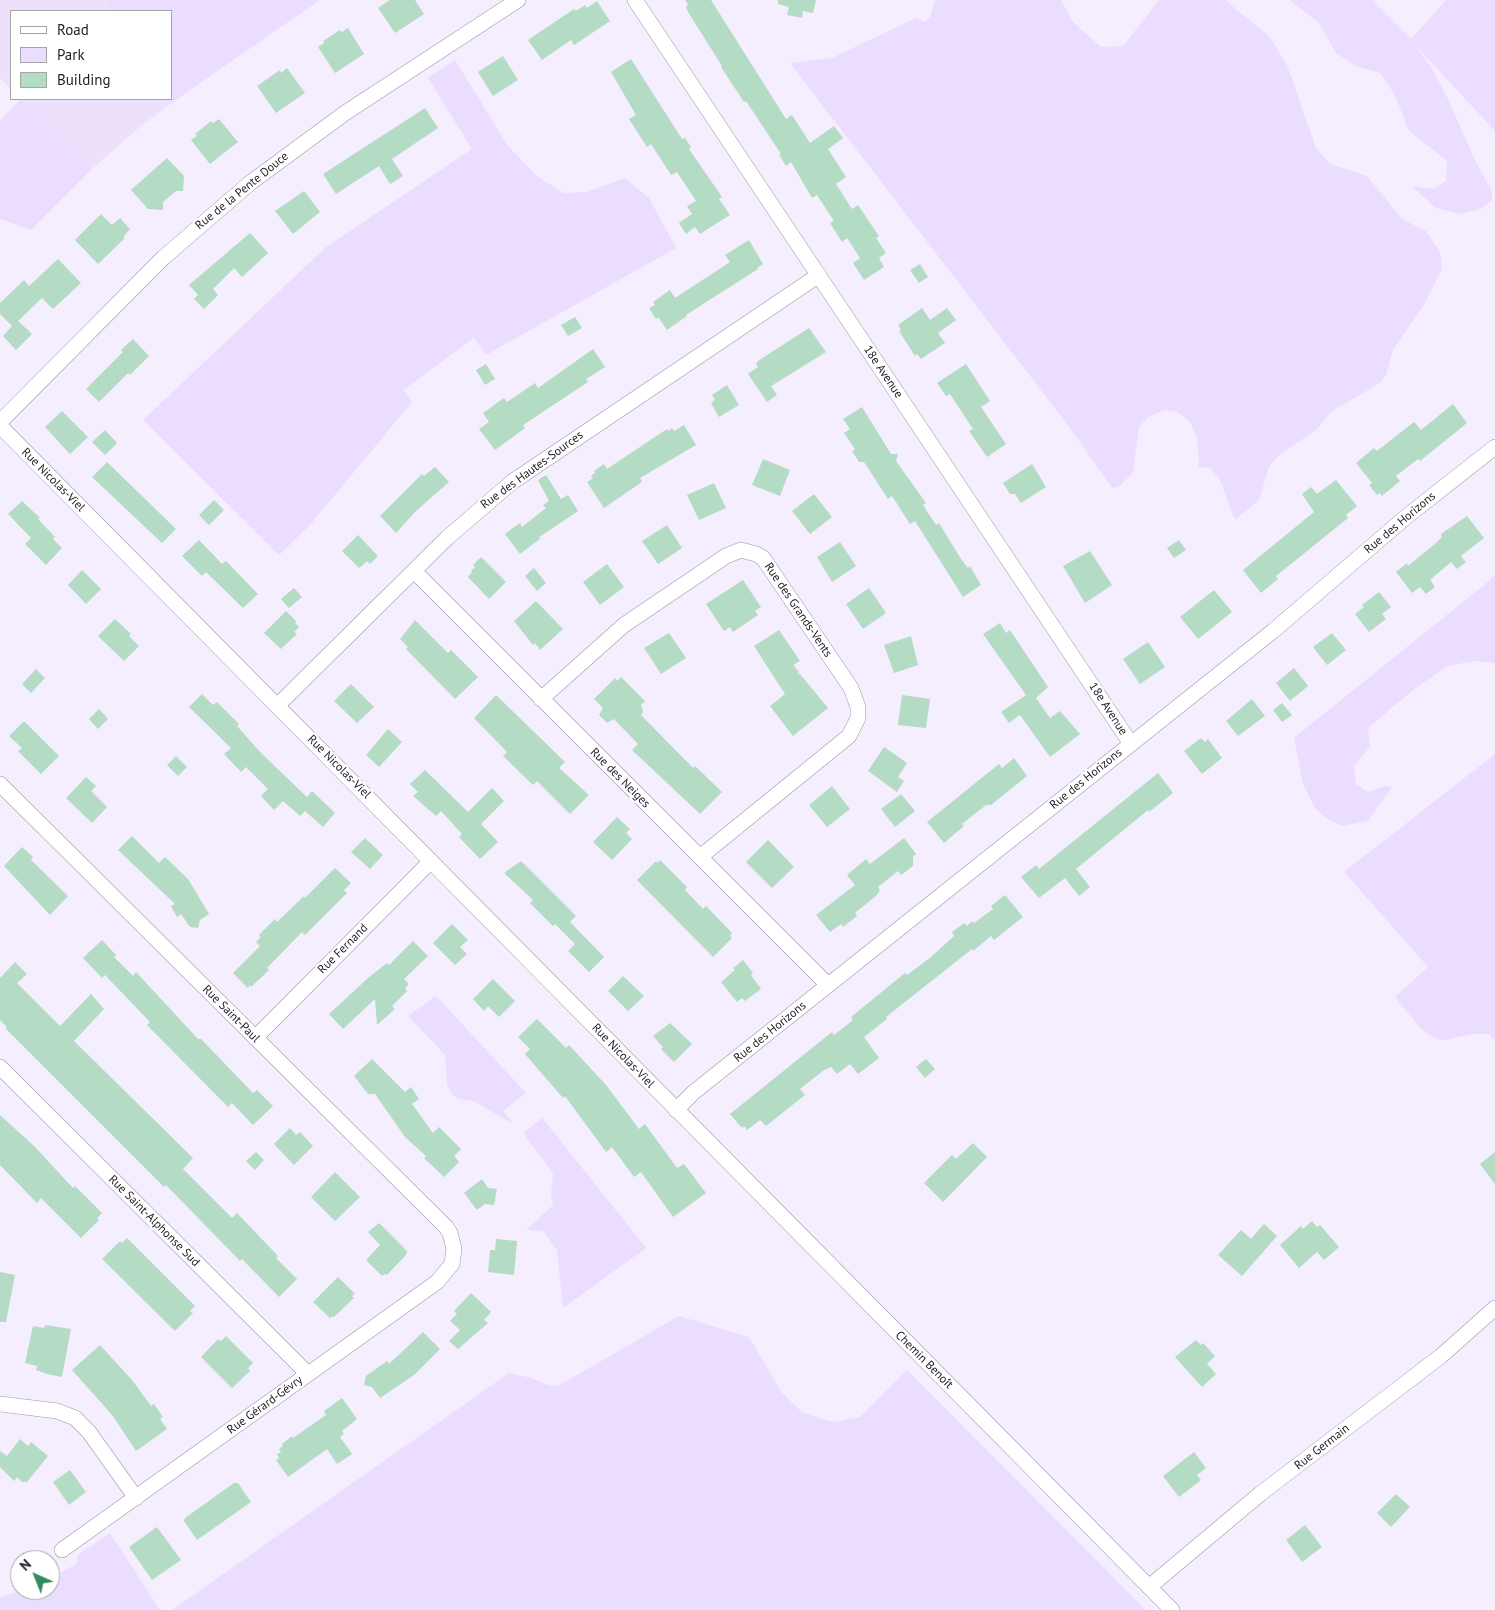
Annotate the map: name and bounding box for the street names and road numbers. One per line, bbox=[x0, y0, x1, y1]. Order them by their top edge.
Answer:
street label: Rue de la Pente Douce bbox=[193, 149, 291, 233]
street label: 18e Avenue bbox=[860, 343, 906, 401]
street label: Rue des Hautes-Sources bbox=[478, 428, 586, 512]
street label: Rue Nicolas-Viel bbox=[18, 445, 88, 515]
street label: Rue des Horizons bbox=[1361, 489, 1439, 557]
street label: Rue des Grands-Vents bbox=[761, 560, 835, 660]
street label: 18e Avenue bbox=[1086, 680, 1130, 738]
street label: Rue Nicolas-Viel bbox=[304, 732, 374, 802]
street label: Rue des Neiges bbox=[587, 745, 653, 811]
street label: Rue des Horizons bbox=[1047, 746, 1125, 812]
street label: Rue Fernand bbox=[315, 921, 371, 977]
street label: Rue Saint-Paul bbox=[199, 982, 263, 1046]
street label: Rue des Horizons bbox=[731, 999, 809, 1065]
street label: Rue Nicolas-Viel bbox=[589, 1021, 657, 1091]
street label: Rue Saint-Alphonse Sud bbox=[105, 1172, 203, 1270]
street label: Chemin Benoît bbox=[892, 1328, 956, 1392]
street label: Rue Gérard-Gévry bbox=[224, 1373, 306, 1437]
street label: Rue Germain bbox=[1292, 1421, 1352, 1473]

